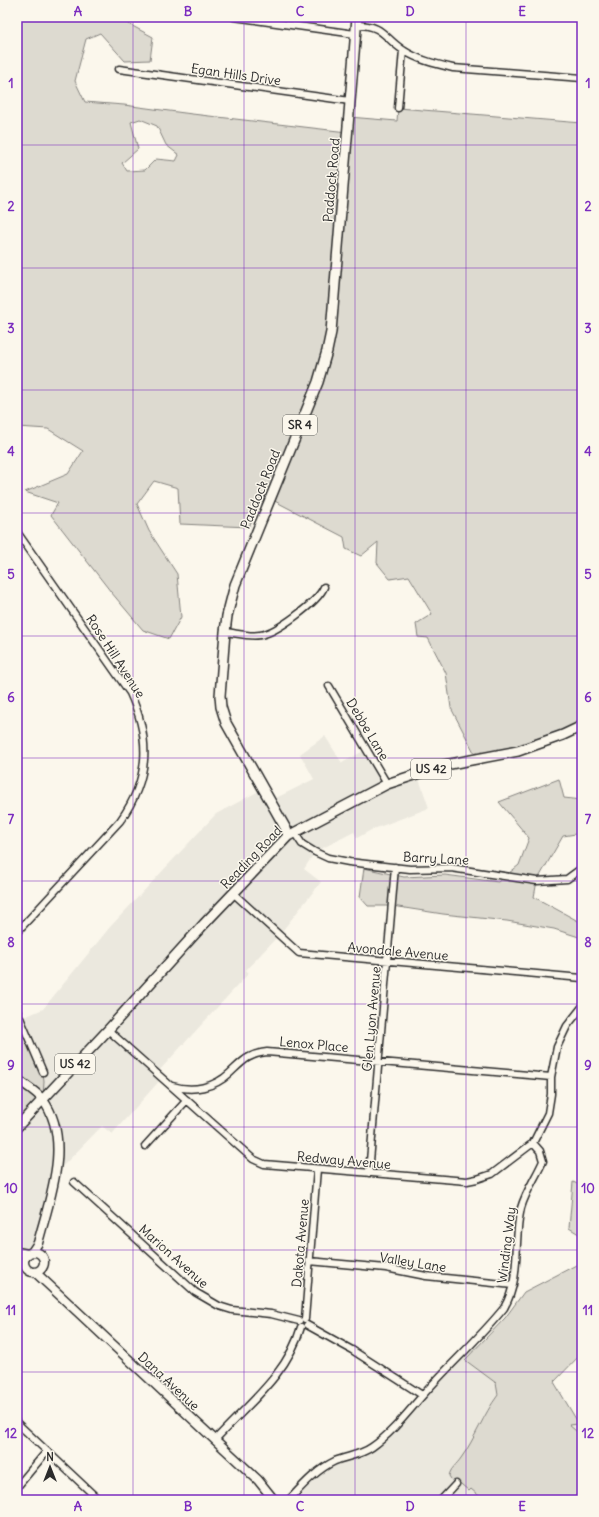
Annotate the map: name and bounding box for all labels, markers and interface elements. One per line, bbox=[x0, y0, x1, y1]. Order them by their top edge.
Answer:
text: A bbox=[74, 3, 83, 20]
text: B bbox=[184, 3, 193, 20]
text: C bbox=[296, 3, 305, 20]
text: D bbox=[405, 3, 415, 20]
text: E bbox=[518, 3, 526, 20]
street label: Egan Hills Drive bbox=[190, 60, 282, 89]
text: 1 bbox=[8, 75, 14, 92]
text: 1 bbox=[585, 75, 591, 92]
street label: Paddock Road bbox=[319, 137, 344, 223]
text: 2 bbox=[7, 198, 15, 215]
text: 2 bbox=[584, 198, 592, 215]
text: 3 bbox=[7, 320, 15, 337]
text: 3 bbox=[584, 320, 592, 337]
road number: SR 4 bbox=[283, 415, 317, 435]
text: 4 bbox=[7, 443, 15, 460]
text: 4 bbox=[584, 443, 592, 460]
street label: Paddock Road bbox=[237, 447, 284, 531]
text: 5 bbox=[7, 566, 15, 583]
text: 5 bbox=[584, 566, 592, 583]
street label: Rose Hill Avenue bbox=[82, 611, 149, 701]
text: 6 bbox=[7, 689, 15, 706]
text: 6 bbox=[584, 689, 592, 706]
street label: Debbe Lane bbox=[342, 695, 393, 763]
road number: US 42 bbox=[411, 759, 451, 779]
text: 7 bbox=[8, 811, 15, 828]
text: 7 bbox=[585, 811, 592, 828]
street label: Reading Road bbox=[217, 822, 286, 892]
street label: Barry Lane bbox=[403, 848, 469, 869]
text: 8 bbox=[7, 934, 15, 951]
text: 8 bbox=[584, 934, 592, 951]
street label: Avondale Avenue bbox=[347, 939, 449, 964]
street label: Glen Lyon Avenue bbox=[358, 966, 385, 1072]
street label: Lenox Place bbox=[279, 1033, 349, 1056]
road number: US 42 bbox=[55, 1054, 95, 1074]
text: 9 bbox=[7, 1057, 15, 1074]
text: 9 bbox=[584, 1057, 592, 1074]
street label: Redway Avenue bbox=[296, 1148, 392, 1173]
text: 10 bbox=[4, 1180, 18, 1197]
text: 10 bbox=[581, 1180, 595, 1197]
street label: Dakota Avenue bbox=[288, 1198, 313, 1288]
street label: Winding Way bbox=[493, 1206, 520, 1284]
street label: Marion Avenue bbox=[135, 1221, 212, 1292]
street label: Valley Lane bbox=[378, 1249, 447, 1276]
text: 11 bbox=[6, 1302, 16, 1319]
text: 11 bbox=[583, 1302, 593, 1319]
street label: Dana Avenue bbox=[134, 1348, 203, 1414]
text: 12 bbox=[5, 1425, 17, 1442]
text: 12 bbox=[582, 1425, 594, 1442]
north arrow bbox=[30, 1447, 70, 1487]
text: N bbox=[46, 1450, 54, 1464]
text: A bbox=[74, 1498, 83, 1515]
text: B bbox=[184, 1498, 193, 1515]
text: C bbox=[296, 1498, 305, 1515]
text: D bbox=[405, 1498, 415, 1515]
text: E bbox=[518, 1498, 526, 1515]

